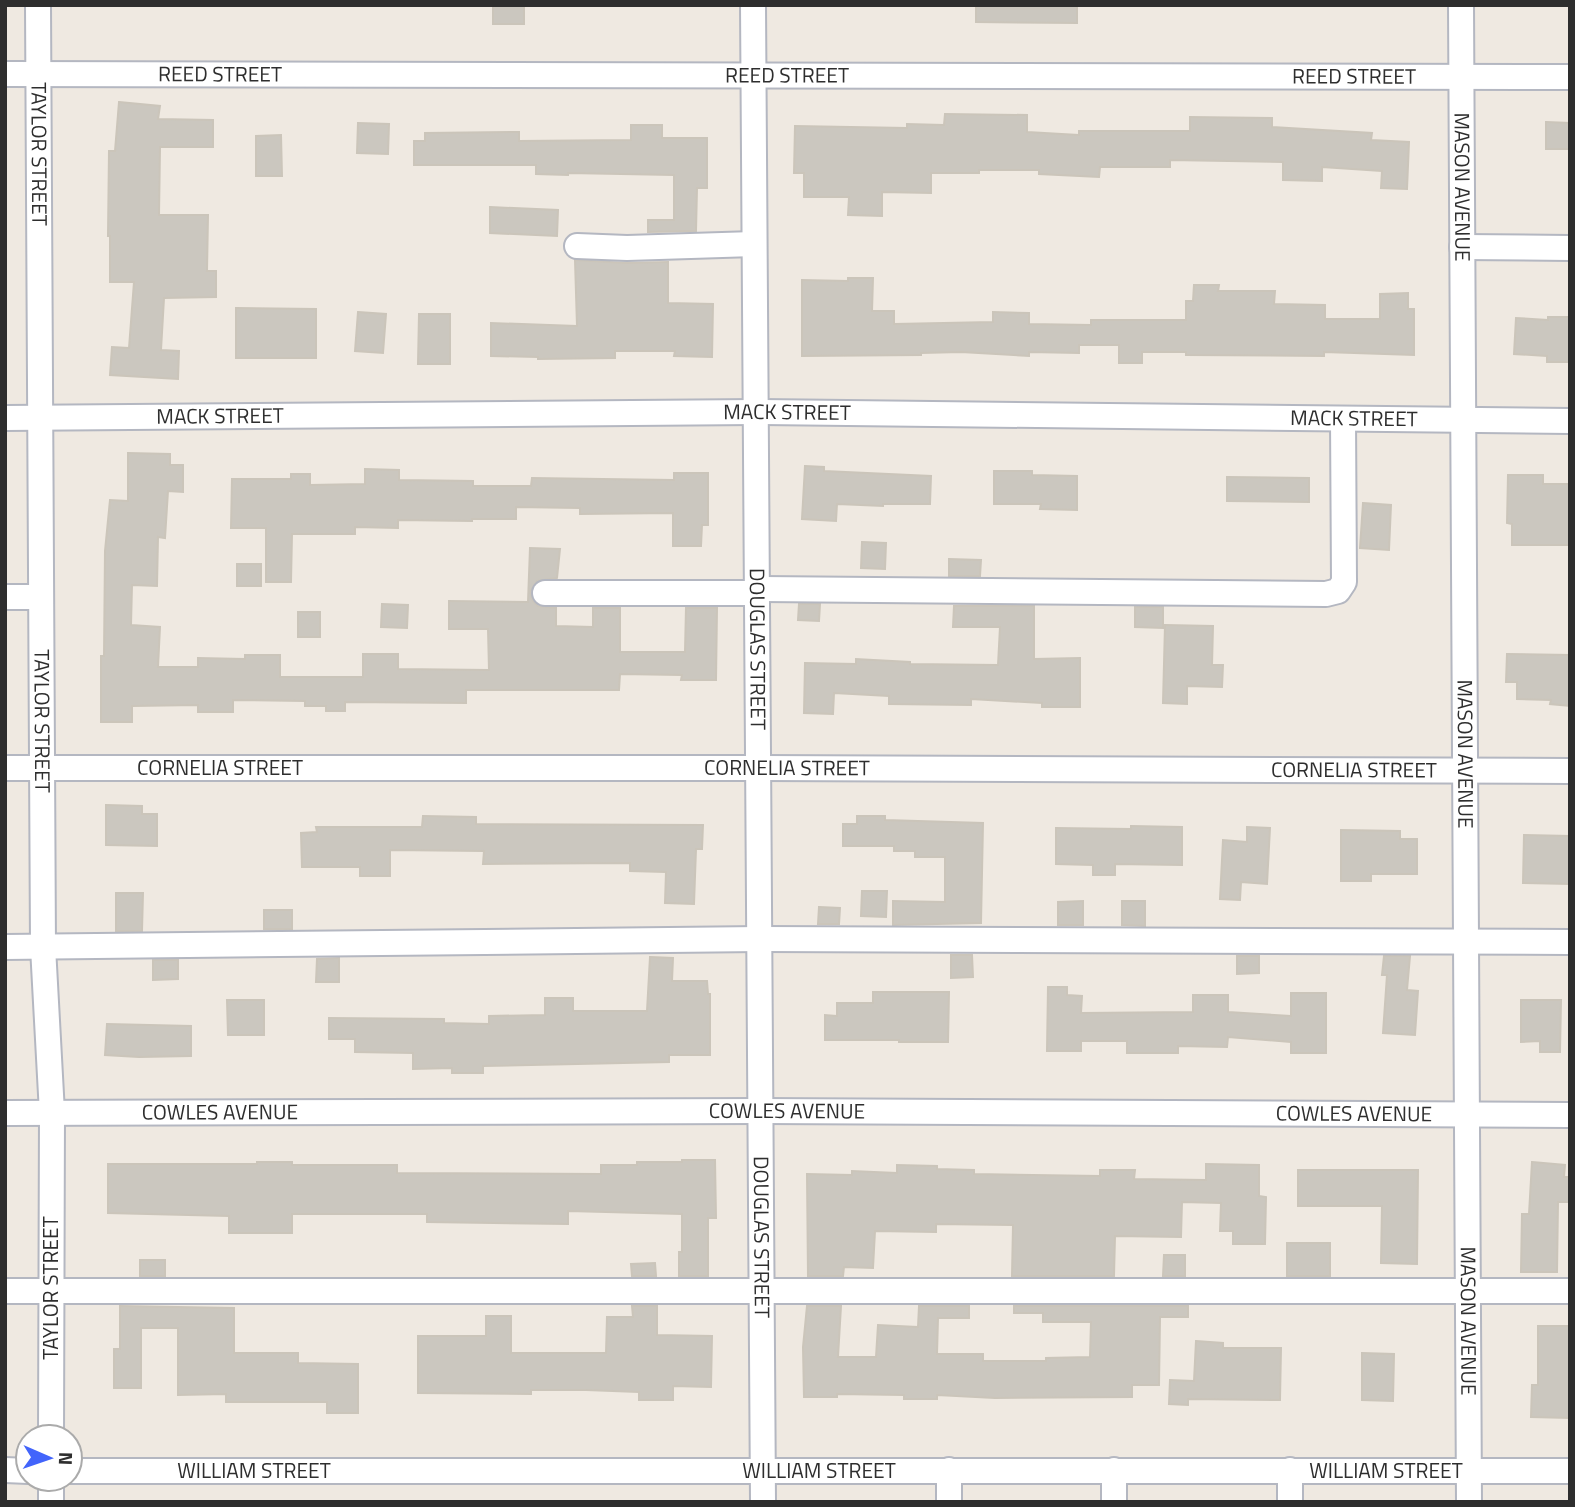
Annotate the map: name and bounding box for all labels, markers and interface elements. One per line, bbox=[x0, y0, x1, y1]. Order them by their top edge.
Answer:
street label: REED STREET bbox=[158, 57, 282, 90]
street label: REED STREET bbox=[725, 58, 849, 91]
street label: REED STREET bbox=[1292, 59, 1416, 92]
street label: TAYLOR STREET bbox=[23, 82, 56, 226]
street label: MASON AVENUE bbox=[1447, 112, 1479, 262]
street label: MACK STREET bbox=[723, 395, 851, 428]
street label: MACK STREET bbox=[156, 399, 284, 432]
street label: MACK STREET bbox=[1290, 401, 1418, 434]
street label: DOUGLAS STREET bbox=[742, 568, 775, 730]
street label: TAYLOR STREET bbox=[26, 649, 59, 793]
street label: MASON AVENUE bbox=[1450, 679, 1482, 829]
street label: CORNELIA STREET bbox=[137, 751, 303, 783]
street label: CORNELIA STREET bbox=[704, 751, 870, 783]
street label: CORNELIA STREET bbox=[1271, 753, 1437, 786]
street label: COWLES AVENUE bbox=[709, 1094, 865, 1127]
street label: COWLES AVENUE bbox=[142, 1095, 298, 1128]
street label: COWLES AVENUE bbox=[1276, 1097, 1432, 1129]
street label: DOUGLAS STREET bbox=[746, 1156, 779, 1318]
street label: TAYLOR STREET bbox=[34, 1216, 66, 1360]
street label: MASON AVENUE bbox=[1453, 1246, 1485, 1396]
north arrow bbox=[14, 1423, 84, 1493]
text: N bbox=[52, 1452, 81, 1466]
street label: WILLIAM STREET bbox=[177, 1454, 331, 1486]
street label: WILLIAM STREET bbox=[742, 1454, 896, 1486]
street label: WILLIAM STREET bbox=[1309, 1454, 1463, 1486]

